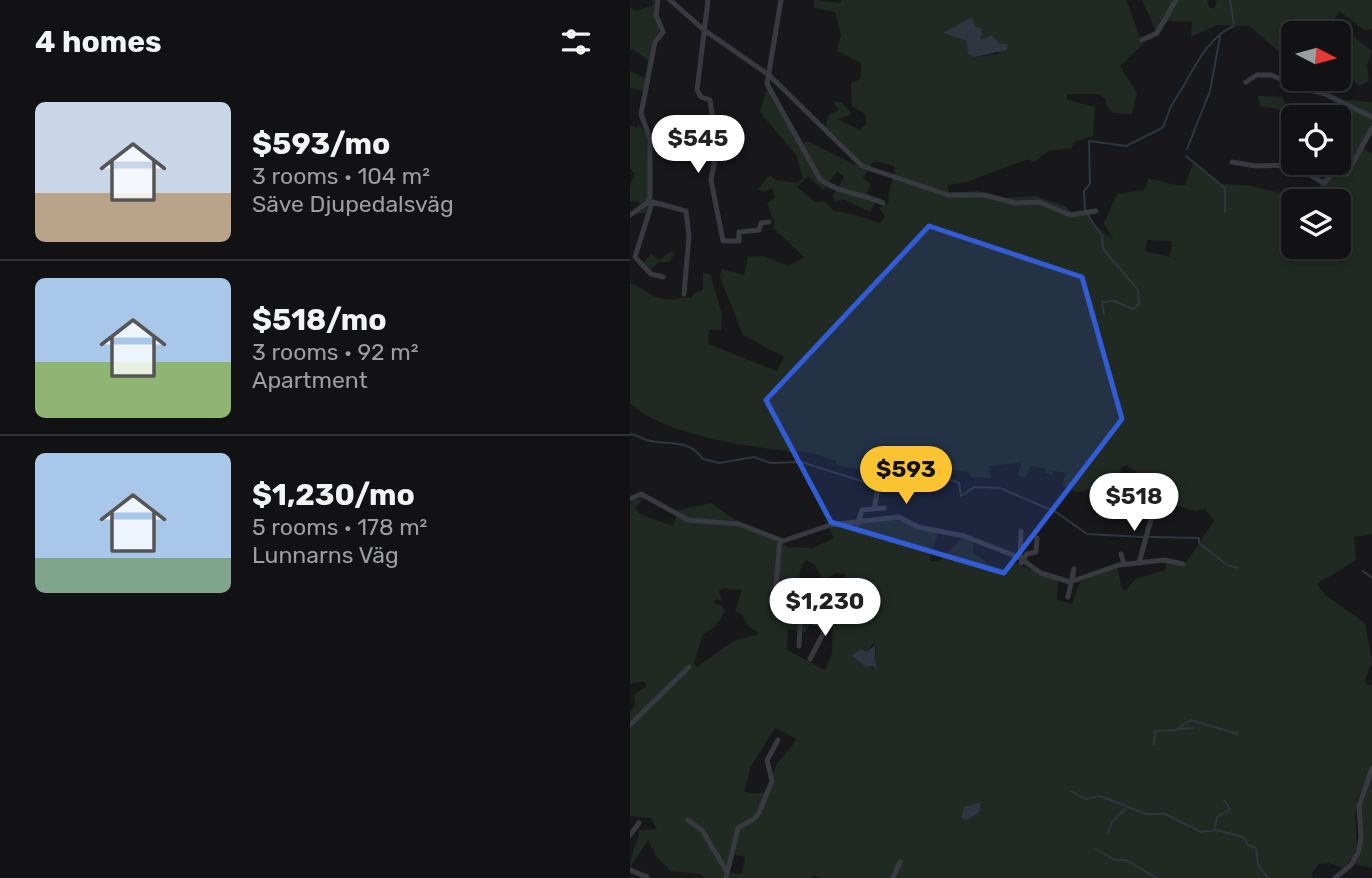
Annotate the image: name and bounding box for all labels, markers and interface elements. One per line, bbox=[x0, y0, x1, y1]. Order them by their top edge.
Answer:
north arrow bbox=[1281, 21, 1351, 91]
map controls bbox=[1281, 21, 1351, 259]
icon: filters bbox=[557, 23, 595, 61]
text: 4 homes bbox=[35, 24, 162, 60]
button: locate bbox=[1281, 105, 1351, 175]
pin: $545 bbox=[657, 116, 739, 175]
text: $545 bbox=[668, 124, 728, 152]
text: $593/mo bbox=[252, 126, 390, 162]
icon: home bbox=[91, 130, 175, 214]
text: 3 rooms · 104 m² bbox=[252, 162, 430, 190]
button: layers bbox=[1281, 189, 1351, 259]
text: Säve Djupedalsväg bbox=[252, 190, 454, 218]
text: $518/mo bbox=[252, 302, 387, 338]
icon: home bbox=[91, 306, 175, 390]
text: 3 rooms · 92 m² bbox=[252, 338, 418, 366]
text: Apartment bbox=[252, 366, 368, 394]
pin: $593 bbox=[865, 447, 947, 506]
text: $593 bbox=[876, 455, 936, 483]
pin: $518 bbox=[1093, 474, 1175, 533]
text: $1,230/mo bbox=[252, 477, 415, 513]
icon: home bbox=[91, 481, 175, 565]
text: $518 bbox=[1105, 482, 1163, 510]
text: 5 rooms · 178 m² bbox=[252, 513, 427, 541]
text: Lunnarns Väg bbox=[252, 541, 399, 569]
pin: $1,230 bbox=[768, 578, 882, 638]
text: $1,230 bbox=[786, 587, 864, 615]

